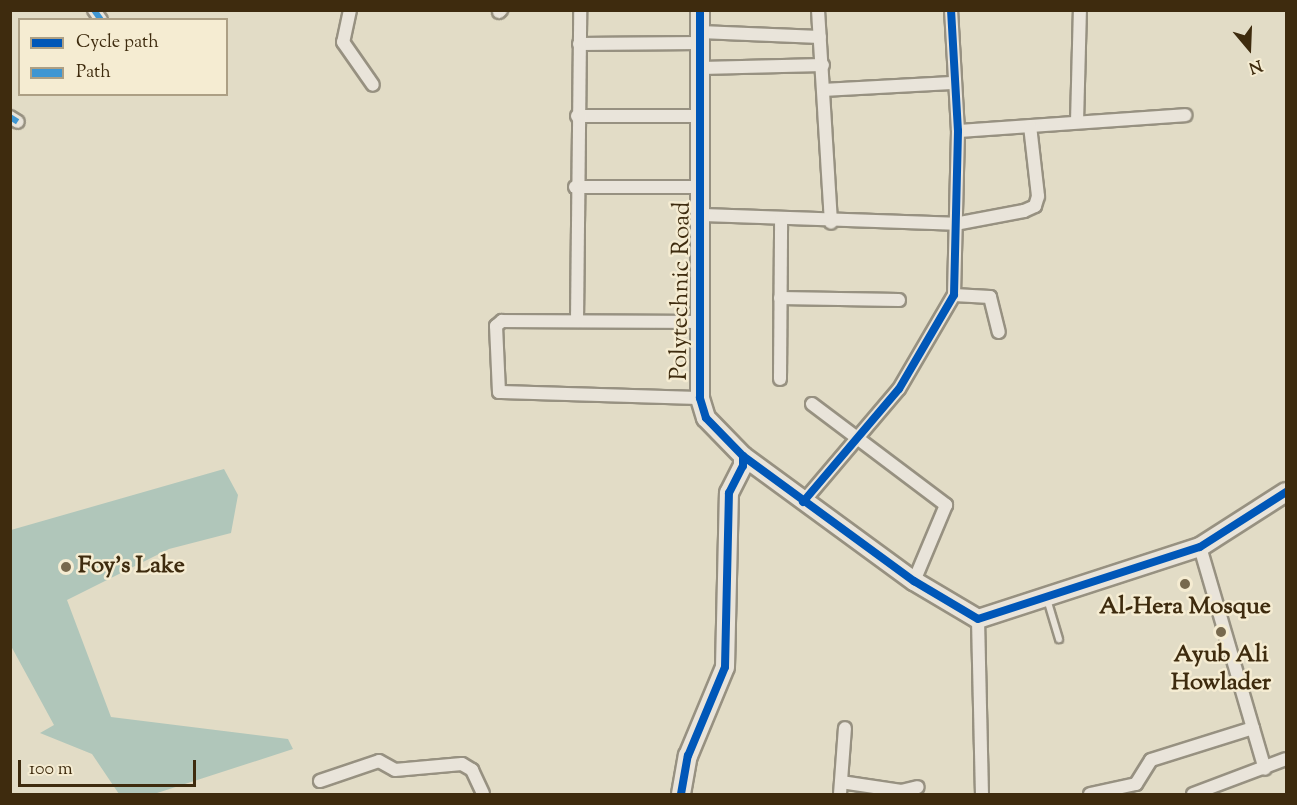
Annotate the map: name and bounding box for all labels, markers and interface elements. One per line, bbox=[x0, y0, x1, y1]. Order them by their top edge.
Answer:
legend bbox=[18, 18, 228, 96]
north arrow bbox=[1219, 18, 1279, 78]
text: Cycle path bbox=[76, 30, 159, 56]
text: N bbox=[1245, 53, 1265, 78]
text: Path bbox=[76, 60, 111, 86]
street label: Polytechnic Road bbox=[666, 201, 698, 381]
place label: Foy's Lake bbox=[78, 553, 185, 581]
marker: Foy's Lake bbox=[59, 560, 73, 574]
marker: Al-Hera Mosque bbox=[1178, 577, 1192, 591]
place label: Al-Hera Mosque bbox=[1099, 594, 1271, 622]
marker: Ayub Ali Howlader bbox=[1214, 625, 1228, 639]
place label: Ayub Ali Howlader bbox=[1171, 642, 1271, 698]
scale bar bbox=[21, 748, 200, 786]
text: 100 m bbox=[29, 757, 73, 783]

